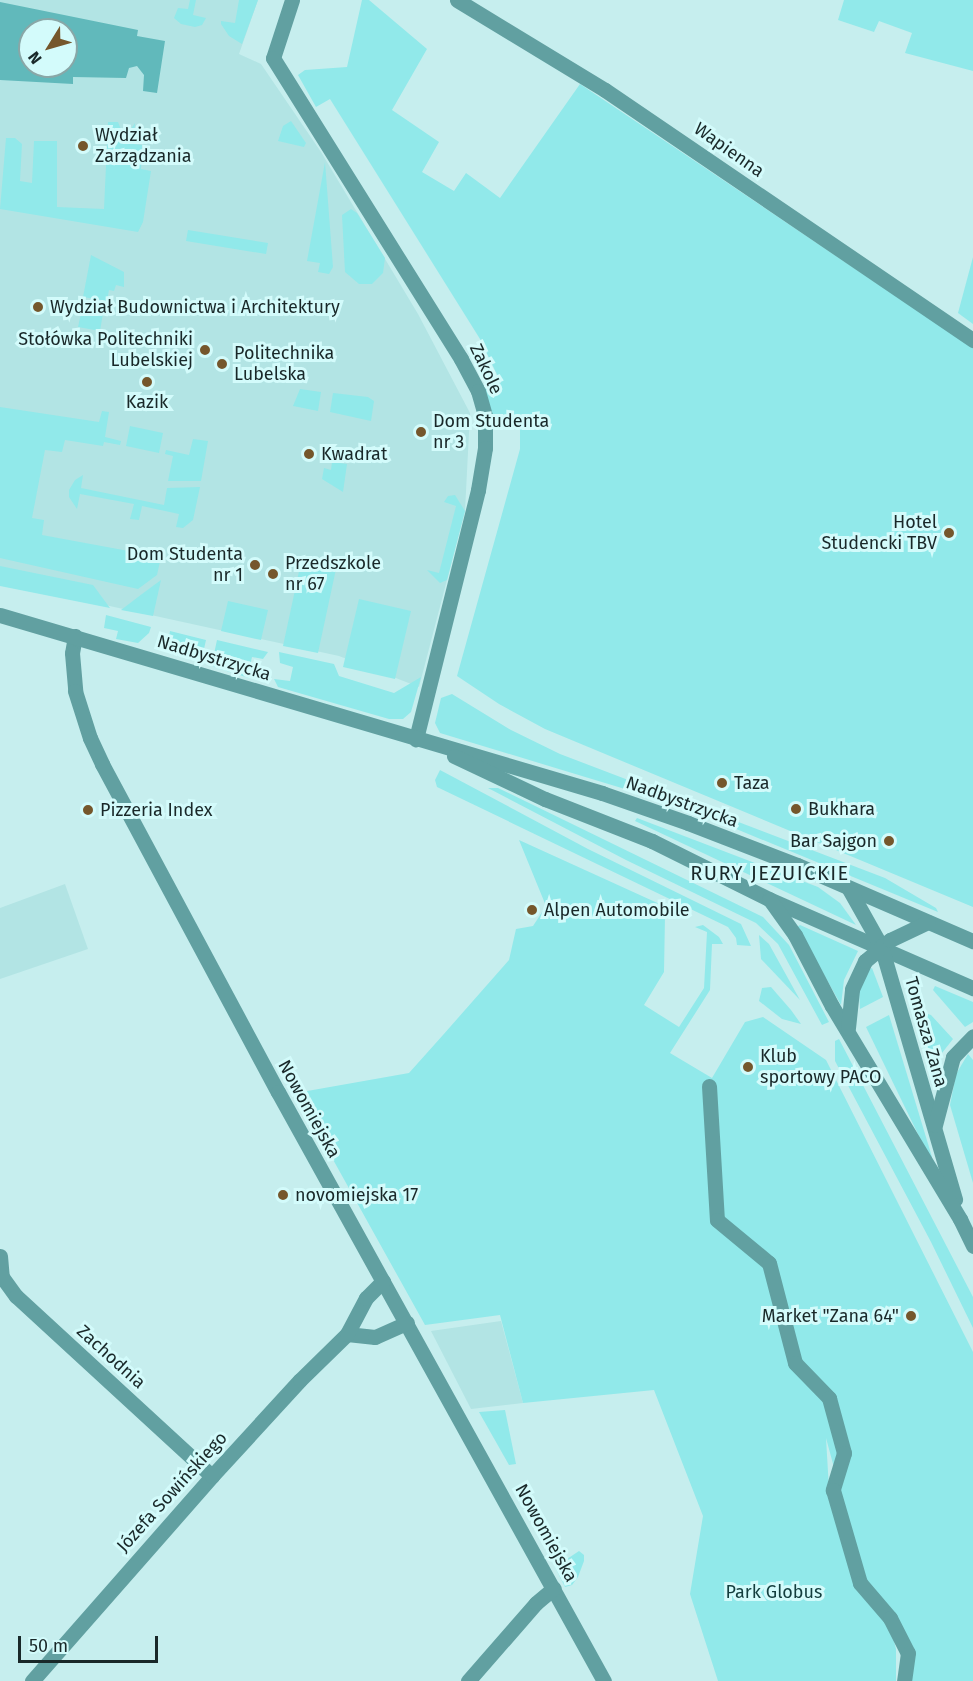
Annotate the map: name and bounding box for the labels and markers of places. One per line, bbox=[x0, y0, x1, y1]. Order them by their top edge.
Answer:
place label: Wydział Zarządzania bbox=[95, 125, 192, 168]
marker: Wydział Zarządzania bbox=[76, 139, 90, 153]
place label: Wydział Budownictwa i Architektury bbox=[50, 296, 340, 318]
marker: Wydział Budownictwa i Architektury bbox=[31, 300, 45, 314]
place label: Stołówka Politechniki Lubelskiej bbox=[18, 329, 193, 372]
marker: Stołówka Politechniki Lubelskiej bbox=[198, 343, 212, 357]
place label: Politechnika Lubelska bbox=[234, 343, 334, 386]
marker: Politechnika Lubelska bbox=[215, 357, 229, 371]
marker: Kazik bbox=[140, 375, 154, 389]
place label: Kazik bbox=[126, 391, 168, 413]
place label: Dom Studenta nr 3 bbox=[433, 411, 549, 454]
marker: Dom Studenta nr 3 bbox=[414, 425, 428, 439]
place label: Kwadrat bbox=[321, 443, 387, 465]
marker: Kwadrat bbox=[302, 447, 316, 461]
place label: Hotel Studencki TBV bbox=[821, 512, 937, 554]
marker: Hotel Studencki TBV bbox=[942, 526, 956, 540]
place label: Dom Studenta nr 1 bbox=[127, 544, 243, 586]
place label: Przedszkole nr 67 bbox=[285, 553, 381, 596]
marker: Dom Studenta nr 1 bbox=[248, 558, 262, 572]
marker: Przedszkole nr 67 bbox=[266, 567, 280, 581]
place label: Taza bbox=[734, 772, 770, 794]
marker: Taza bbox=[715, 776, 729, 790]
place label: Bukhara bbox=[808, 798, 875, 820]
place label: Pizzeria Index bbox=[100, 799, 213, 821]
marker: Bukhara bbox=[789, 802, 803, 816]
marker: Pizzeria Index bbox=[81, 803, 95, 817]
place label: Bar Sajgon bbox=[790, 830, 877, 852]
marker: Bar Sajgon bbox=[882, 834, 896, 848]
place label: Alpen Automobile bbox=[544, 899, 690, 921]
marker: Alpen Automobile bbox=[525, 903, 539, 917]
place label: Klub sportowy PACO bbox=[760, 1046, 882, 1088]
marker: Klub sportowy PACO bbox=[741, 1060, 755, 1074]
place label: novomiejska 17 bbox=[295, 1184, 418, 1206]
marker: novomiejska 17 bbox=[276, 1188, 290, 1202]
place label: Market "Zana 64" bbox=[762, 1305, 899, 1327]
marker: Market "Zana 64" bbox=[904, 1309, 918, 1323]

